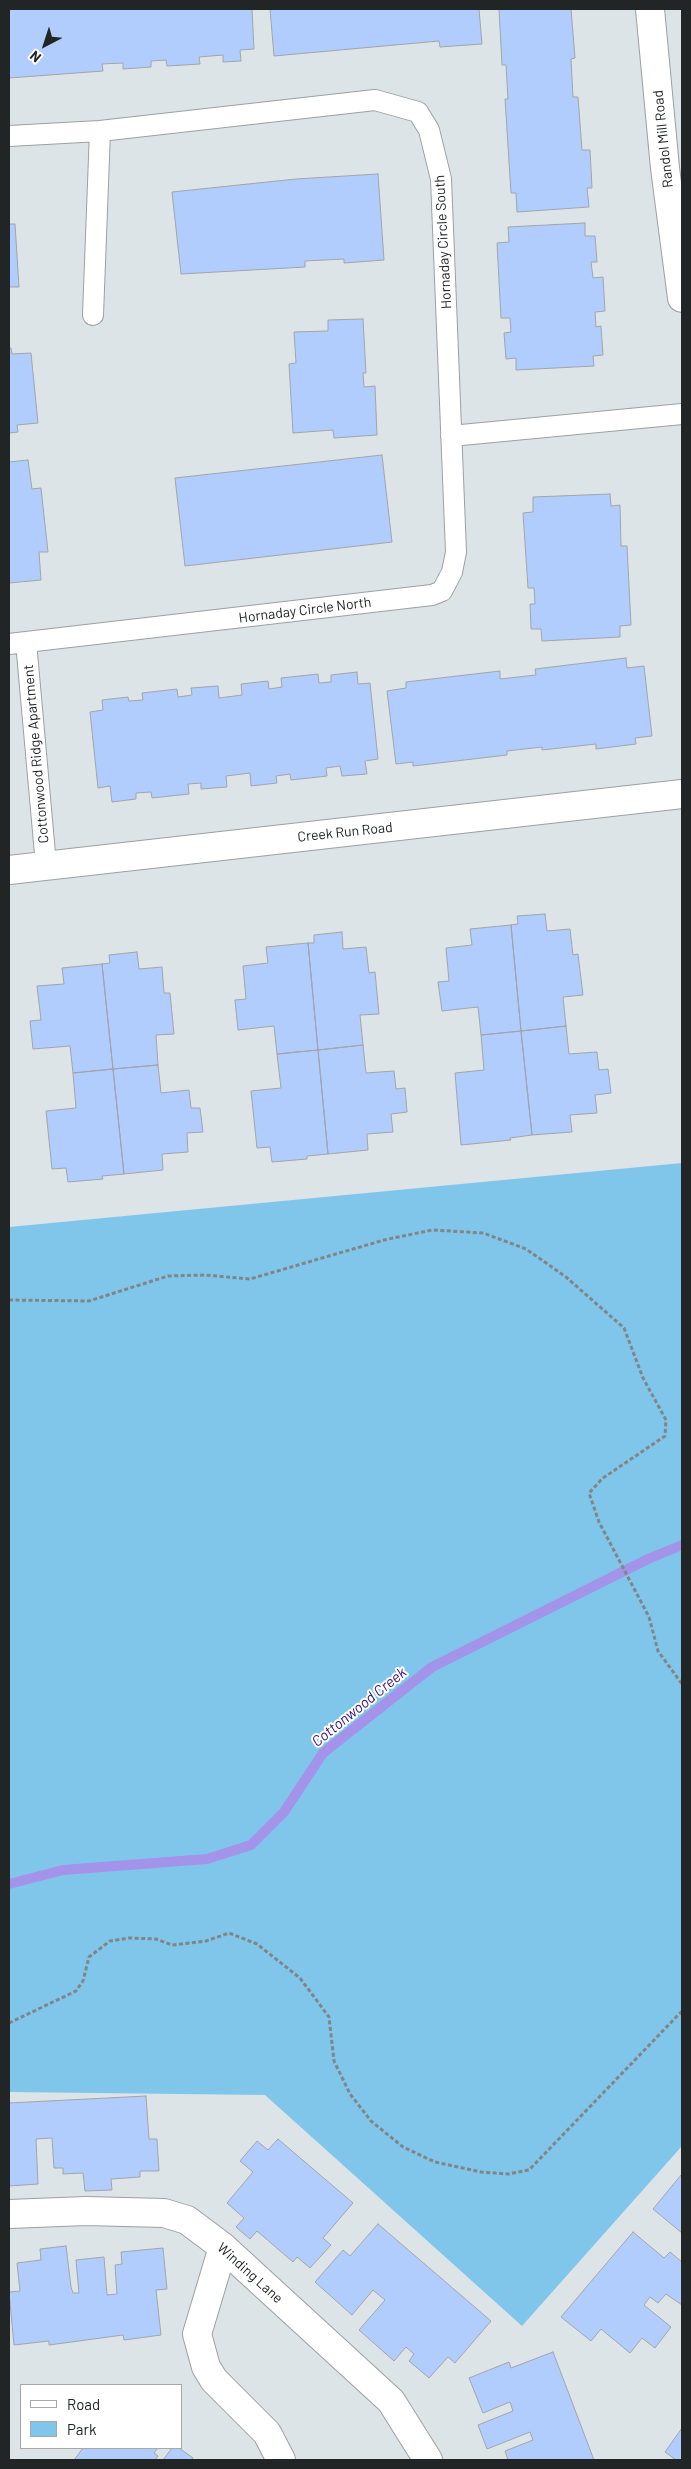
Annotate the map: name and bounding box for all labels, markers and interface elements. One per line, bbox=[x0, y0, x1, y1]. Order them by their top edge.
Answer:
north arrow bbox=[20, 20, 70, 70]
text: N bbox=[26, 47, 44, 66]
street label: Randol Mill Road bbox=[650, 89, 676, 189]
street label: Hornaday Circle South bbox=[431, 174, 455, 310]
street label: Hornaday Circle North bbox=[238, 594, 372, 626]
street label: Cottonwood Ridge Apartment bbox=[20, 664, 52, 844]
street label: Creek Run Road bbox=[297, 819, 393, 845]
water label: Cottonwood Creek bbox=[308, 1663, 410, 1751]
street label: Winding Lane bbox=[214, 2239, 286, 2307]
legend bbox=[20, 2384, 182, 2449]
text: Road bbox=[67, 2395, 100, 2413]
text: Park bbox=[67, 2420, 96, 2438]

